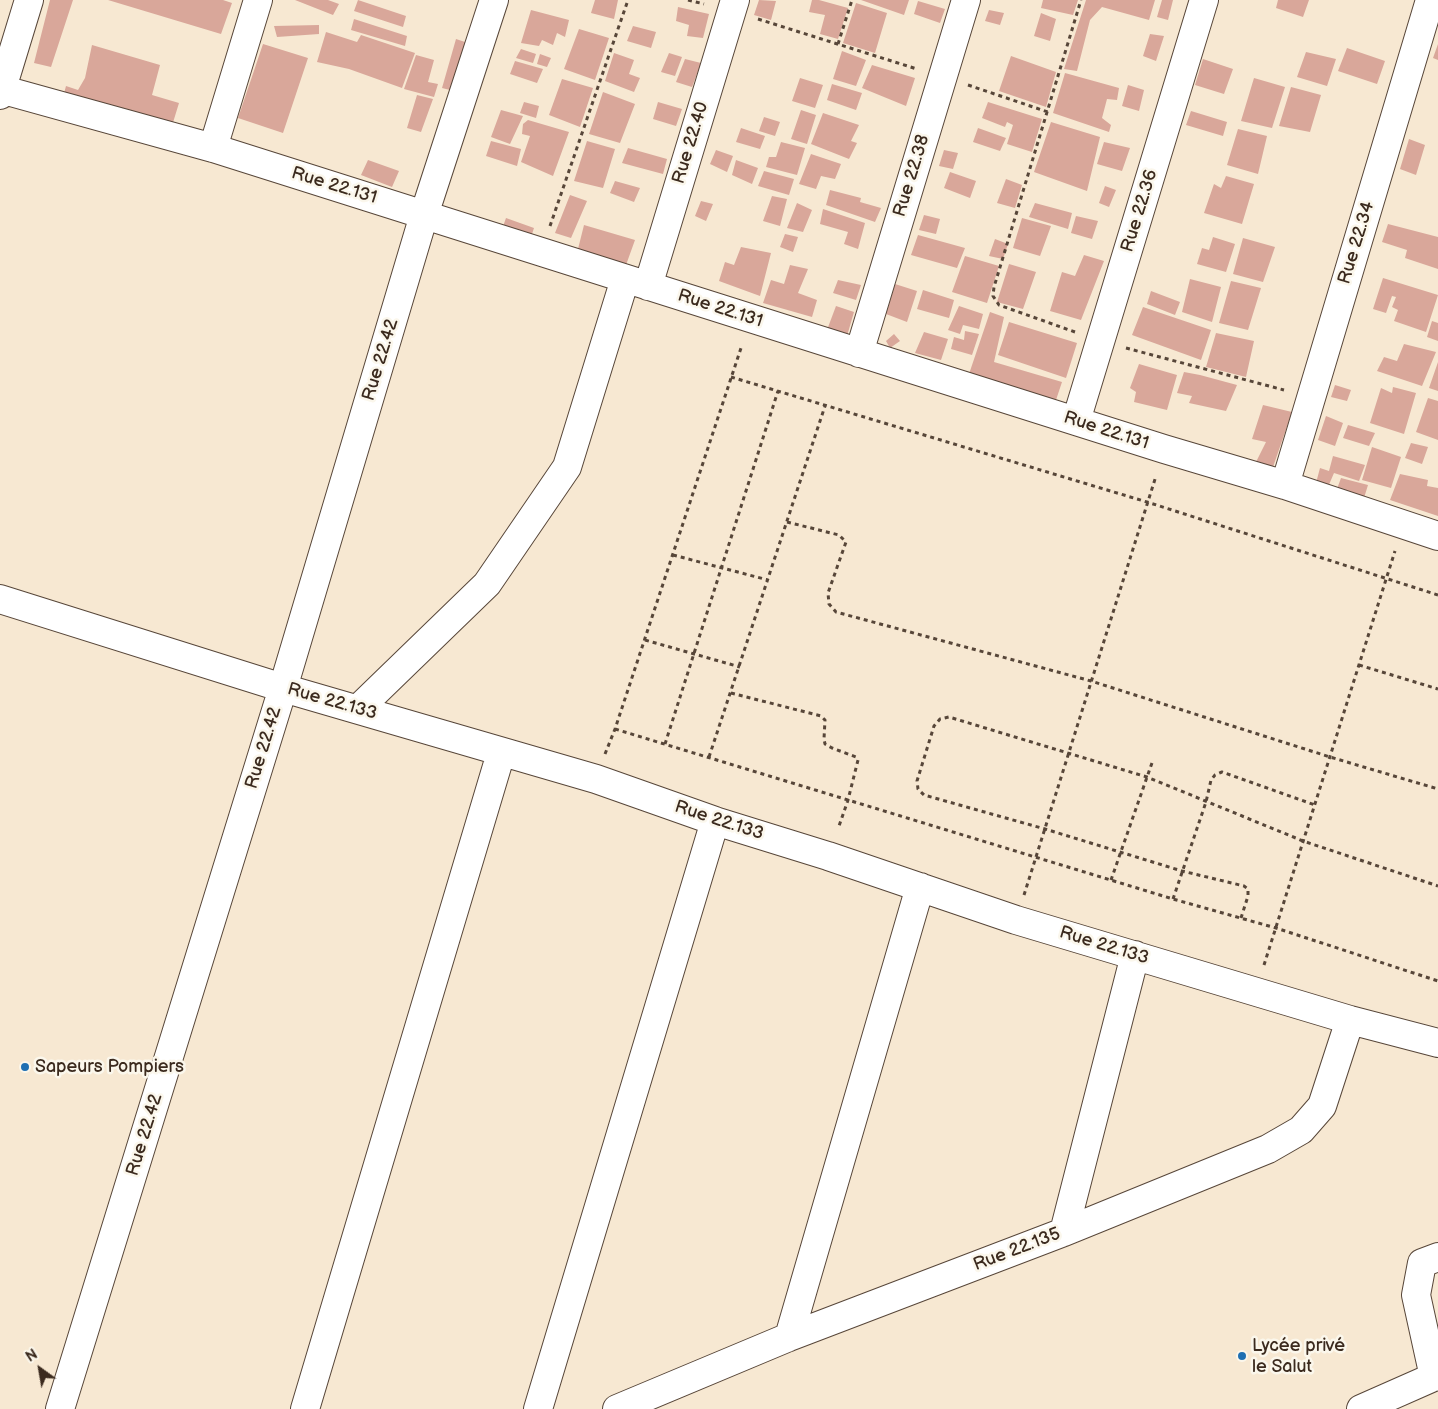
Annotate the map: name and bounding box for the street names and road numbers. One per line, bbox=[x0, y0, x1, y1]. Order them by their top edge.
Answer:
street label: Rue 22.40 bbox=[668, 99, 714, 187]
street label: Rue 22.38 bbox=[889, 132, 935, 220]
street label: Rue 22.131 bbox=[289, 163, 379, 209]
street label: Rue 22.36 bbox=[1117, 167, 1163, 255]
street label: Rue 22.34 bbox=[1334, 199, 1380, 287]
street label: Rue 22.131 bbox=[675, 285, 765, 333]
street label: Rue 22.42 bbox=[358, 316, 404, 404]
street label: Rue 22.131 bbox=[1061, 407, 1151, 455]
street label: Rue 22.133 bbox=[285, 679, 379, 725]
street label: Rue 22.42 bbox=[241, 704, 287, 792]
street label: Rue 22.133 bbox=[672, 796, 766, 846]
street label: Rue 22.133 bbox=[1057, 922, 1151, 970]
street label: Rue 22.42 bbox=[122, 1091, 168, 1179]
street label: Rue 22.135 bbox=[970, 1224, 1064, 1276]

